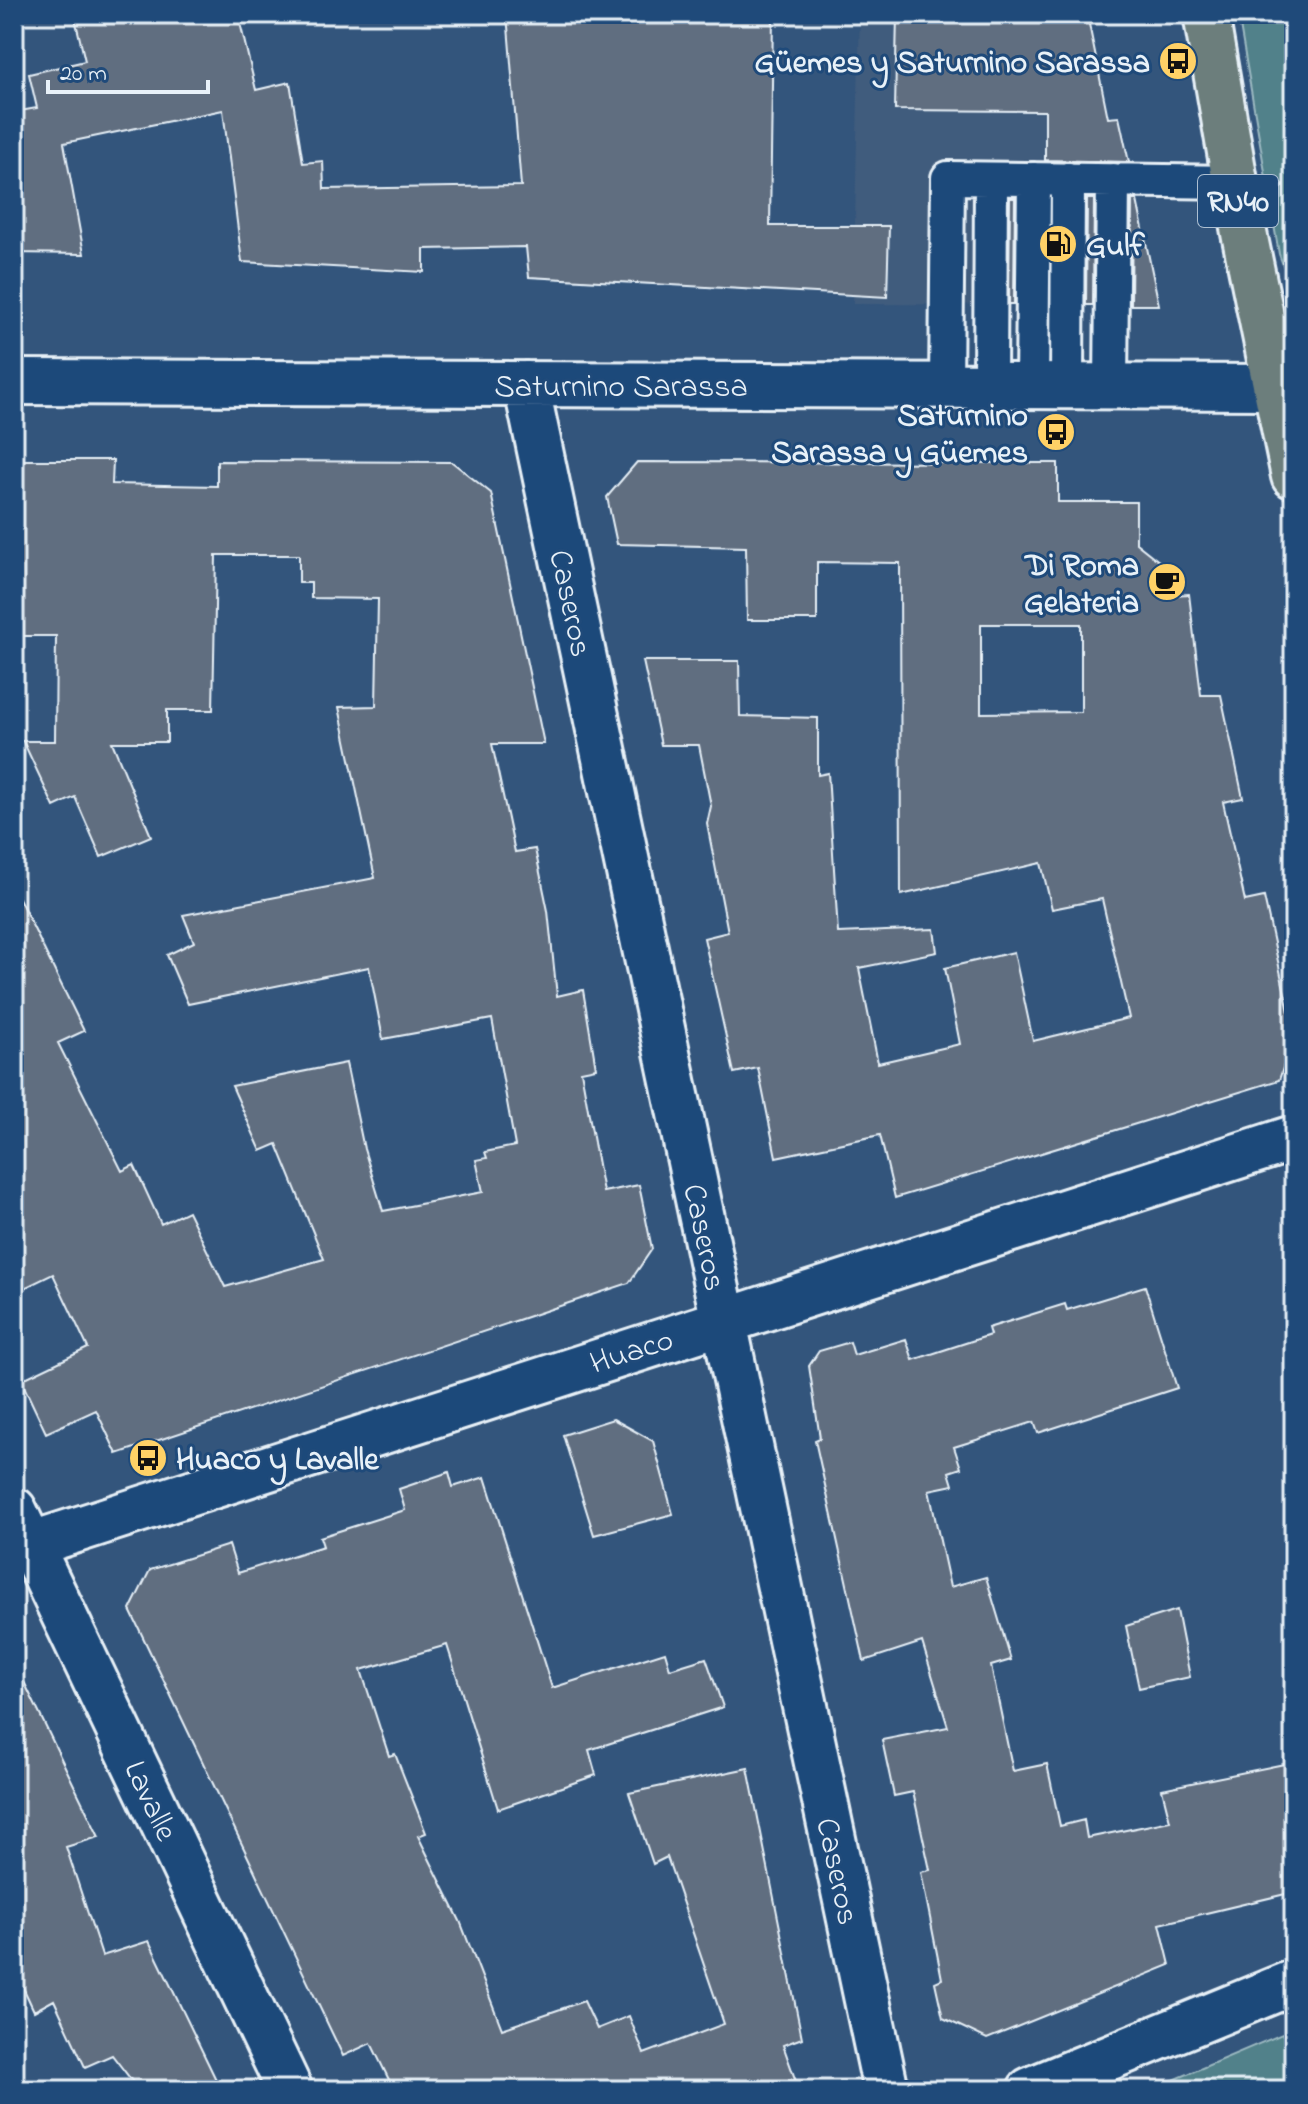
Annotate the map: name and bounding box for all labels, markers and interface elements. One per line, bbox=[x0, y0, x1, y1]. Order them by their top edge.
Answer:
bus stop icon: Güemes y Saturnino Sarassa bbox=[1157, 40, 1199, 82]
place label: Güemes y Saturnino Sarassa bbox=[755, 41, 1150, 89]
scale bar bbox=[48, 44, 208, 94]
text: 20 m bbox=[60, 57, 107, 92]
road number: RN40 bbox=[1198, 175, 1278, 227]
fuel station icon: Gulf bbox=[1037, 223, 1079, 265]
place label: Gulf bbox=[1086, 224, 1146, 271]
street label: Saturnino Sarassa bbox=[494, 365, 748, 412]
place label: Saturnino Sarassa y Güemes bbox=[771, 394, 1028, 479]
bus stop icon: Saturnino Sarassa y Güemes bbox=[1035, 411, 1077, 453]
place label: Di Roma Gelateria bbox=[1023, 544, 1139, 628]
street label: Caseros bbox=[534, 546, 603, 662]
cafe icon: Di Roma Gelateria bbox=[1146, 561, 1188, 603]
street label: Caseros bbox=[668, 1180, 737, 1296]
street label: Huaco bbox=[584, 1318, 680, 1389]
bus stop icon: Huaco y Lavalle bbox=[127, 1437, 169, 1479]
place label: Huaco y Lavalle bbox=[176, 1438, 380, 1486]
street label: Lavalle bbox=[110, 1754, 188, 1850]
street label: Caseros bbox=[801, 1814, 870, 1930]

